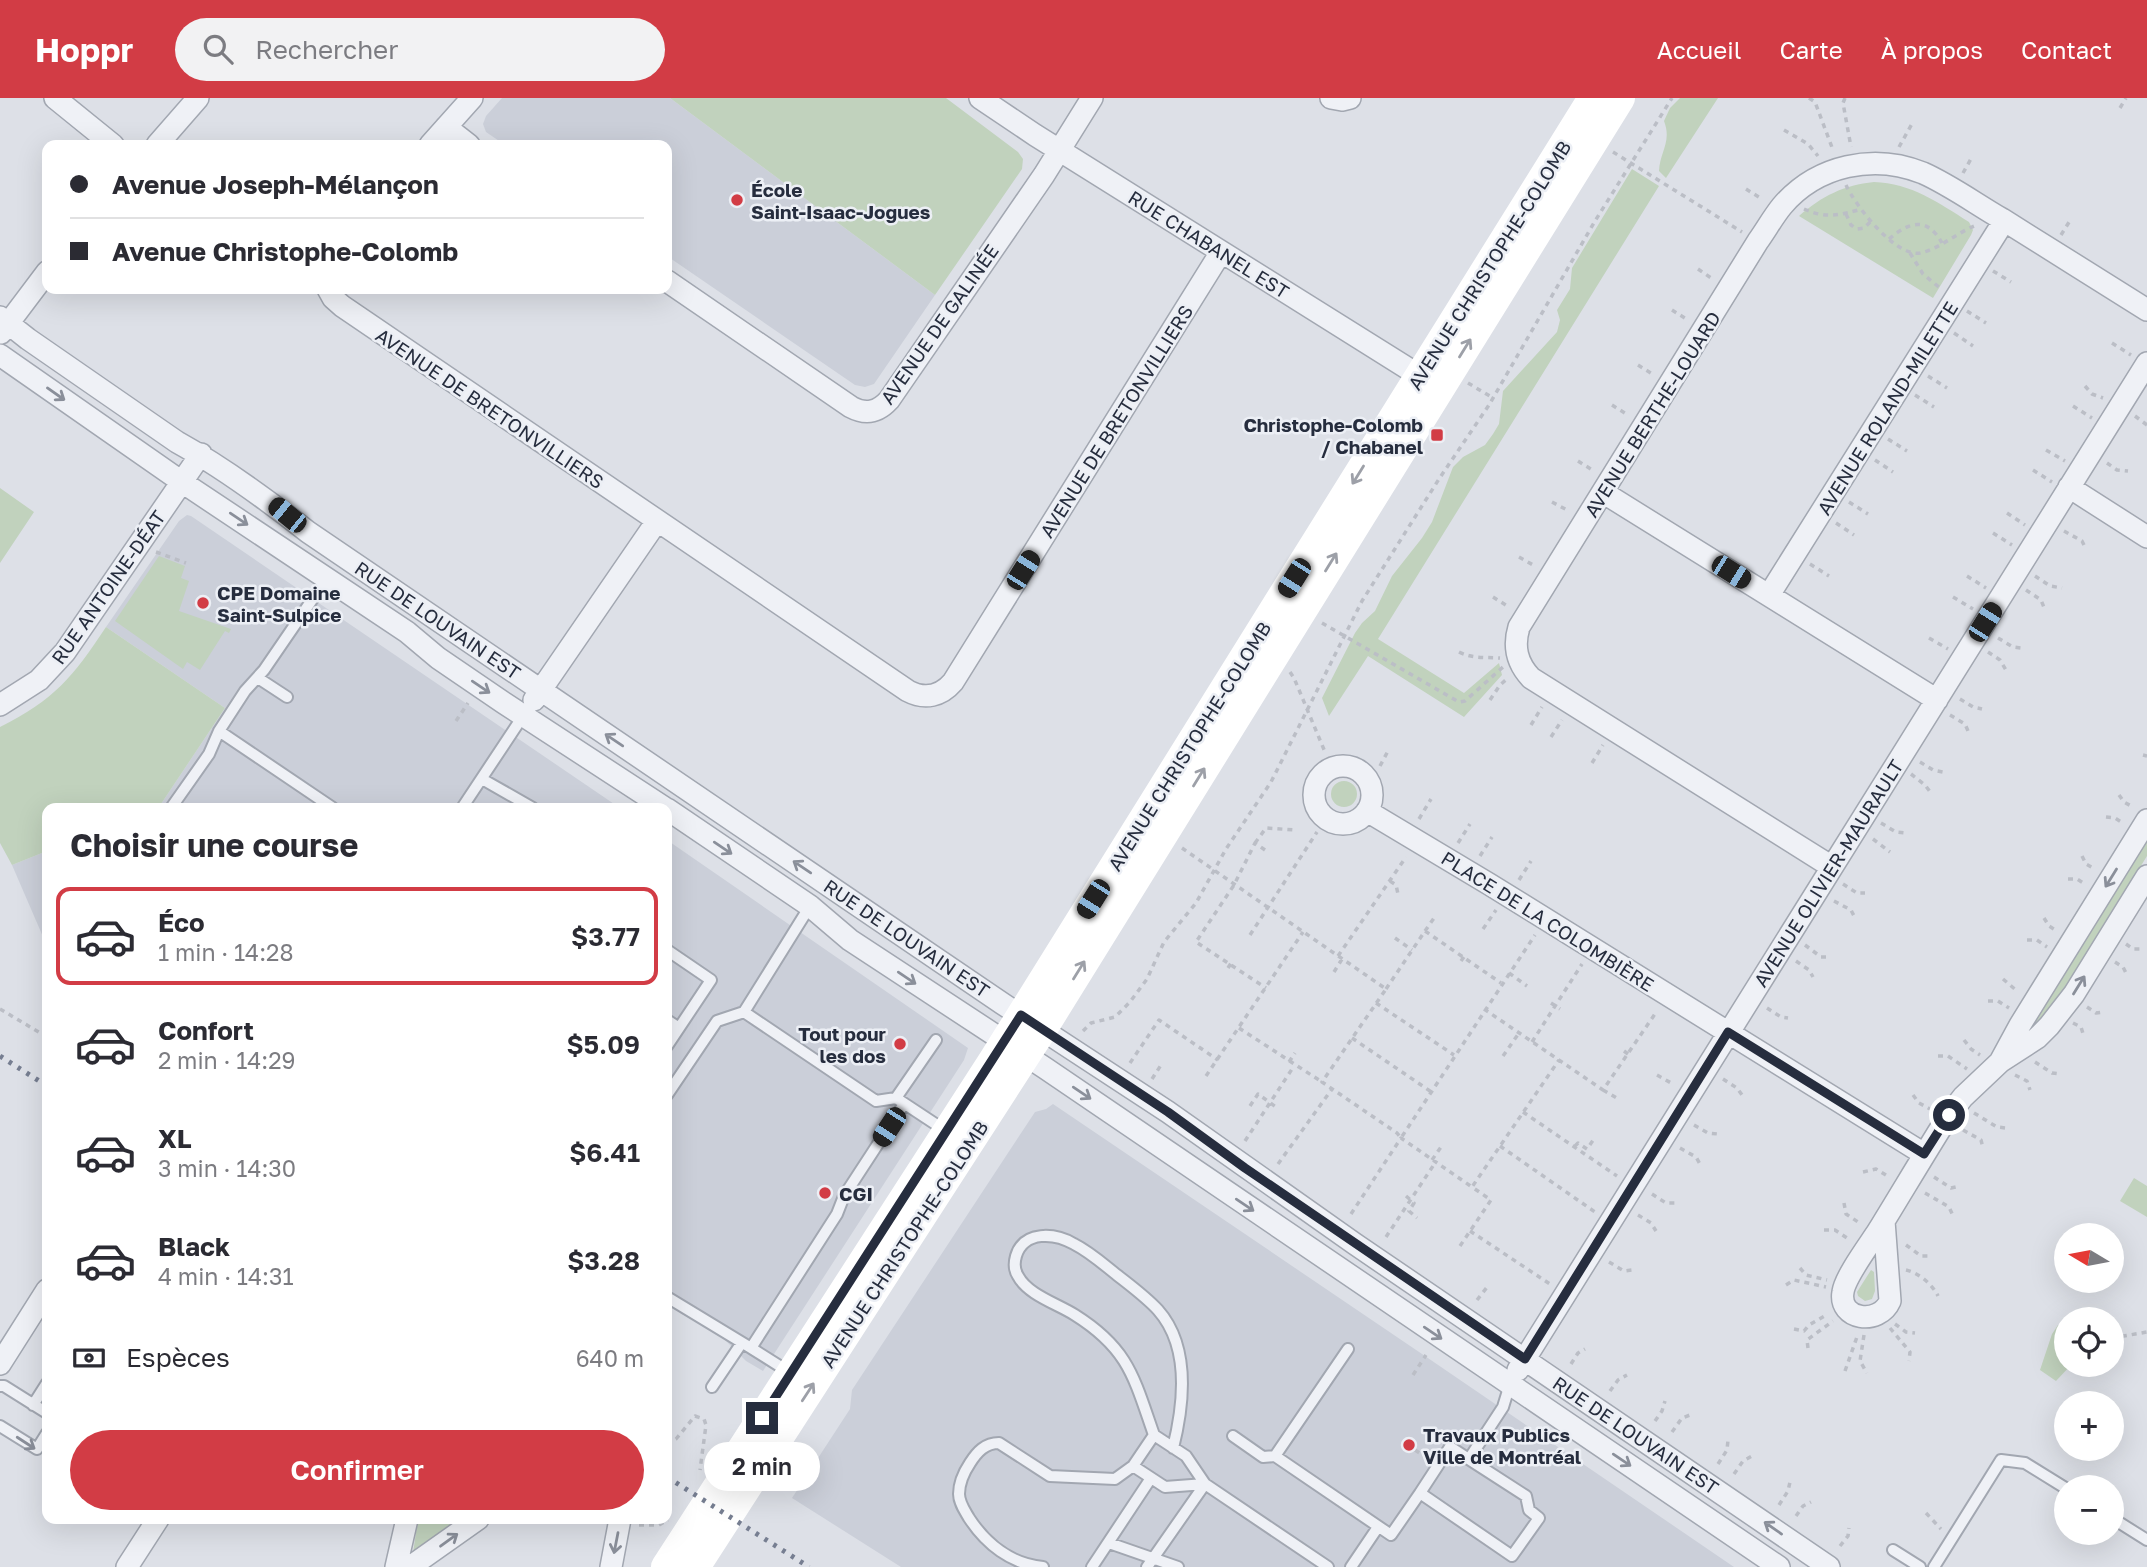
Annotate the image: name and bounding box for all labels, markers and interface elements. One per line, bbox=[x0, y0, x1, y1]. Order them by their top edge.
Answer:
search box bbox=[175, 18, 665, 81]
text: Hoppr bbox=[35, 30, 133, 69]
icon: search bbox=[199, 30, 237, 68]
text: Rechercher bbox=[255, 34, 398, 65]
text: Accueil bbox=[1657, 35, 1741, 64]
text: Carte bbox=[1779, 35, 1843, 64]
text: À propos bbox=[1881, 35, 1983, 64]
text: Contact bbox=[2021, 35, 2112, 64]
street label: AVENUE CHRISTOPHE-COLOMB bbox=[1403, 136, 1575, 394]
text: Avenue Joseph-Mélançon bbox=[112, 169, 439, 200]
place label: École Saint-Isaac-Jogues bbox=[751, 178, 931, 223]
street label: RUE CHABANEL EST bbox=[1124, 185, 1294, 303]
marker: École Saint-Isaac-Jogues bbox=[729, 192, 745, 208]
text: Avenue Christophe-Colomb bbox=[112, 236, 458, 267]
street label: AVENUE DE GALINÉE bbox=[875, 240, 1003, 408]
street label: AVENUE ROLAND-MILETTE bbox=[1812, 297, 1962, 519]
street label: AVENUE DE BRETONVILLIERS bbox=[1035, 300, 1197, 542]
street label: AVENUE BERTHE-LOUARD bbox=[1579, 307, 1725, 521]
street label: AVENUE DE BRETONVILLIERS bbox=[372, 323, 608, 493]
one-way arrow bbox=[1458, 339, 1472, 359]
one-way arrow bbox=[46, 387, 65, 401]
place label: Christophe-Colomb / Chabanel bbox=[1243, 413, 1423, 458]
marker: Christophe-Colomb / Chabanel bbox=[1429, 427, 1445, 443]
one-way arrow bbox=[1350, 465, 1365, 484]
car bbox=[265, 494, 310, 536]
street label: RUE ANTOINE-DÉAT bbox=[46, 505, 170, 668]
one-way arrow bbox=[229, 512, 248, 527]
car bbox=[1003, 547, 1044, 593]
car bbox=[1708, 552, 1755, 592]
one-way arrow bbox=[1325, 553, 1339, 573]
car bbox=[1274, 555, 1315, 601]
street label: RUE DE LOUVAIN EST bbox=[351, 556, 525, 684]
place label: CPE Domaine Saint-Sulpice bbox=[217, 581, 341, 626]
marker: CPE Domaine Saint-Sulpice bbox=[195, 595, 211, 611]
car bbox=[1965, 599, 2006, 645]
street label: AVENUE CHRISTOPHE-COLOMB bbox=[1103, 617, 1275, 875]
one-way arrow bbox=[471, 680, 490, 694]
one-way arrow bbox=[605, 733, 624, 747]
street label: AVENUE OLIVIER-MAURAULT bbox=[1748, 755, 1908, 991]
one-way arrow bbox=[1192, 767, 1206, 787]
text: Choisir une course bbox=[70, 826, 358, 864]
one-way arrow bbox=[713, 841, 733, 855]
street label: PLACE DE LA COLOMBIÈRE bbox=[1437, 846, 1659, 996]
one-way arrow bbox=[793, 860, 812, 874]
one-way arrow bbox=[2103, 868, 2117, 888]
street label: RUE DE LOUVAIN EST bbox=[820, 874, 994, 1002]
car bbox=[1073, 876, 1114, 922]
icon: car bbox=[74, 905, 137, 968]
text: Éco bbox=[158, 907, 205, 938]
text: $3.77 bbox=[571, 921, 640, 952]
text: 1 min · 14:28 bbox=[158, 938, 293, 966]
one-way arrow bbox=[1072, 960, 1086, 980]
one-way arrow bbox=[896, 971, 916, 985]
one-way arrow bbox=[2073, 975, 2087, 995]
icon: car bbox=[74, 1013, 137, 1076]
text: Confort bbox=[158, 1015, 254, 1046]
place label: Tout pour les dos bbox=[798, 1022, 887, 1067]
text: $5.09 bbox=[566, 1029, 640, 1060]
marker: Tout pour les dos bbox=[892, 1036, 908, 1052]
text: 2 min · 14:29 bbox=[158, 1046, 296, 1074]
one-way arrow bbox=[1072, 1086, 1091, 1100]
route start bbox=[1933, 1099, 1965, 1131]
car bbox=[869, 1104, 910, 1150]
street label: AVENUE CHRISTOPHE-COLOMB bbox=[816, 1116, 992, 1372]
icon: car bbox=[74, 1121, 137, 1184]
text: XL bbox=[158, 1123, 192, 1154]
text: $6.41 bbox=[569, 1137, 640, 1168]
text: 3 min · 14:30 bbox=[158, 1154, 296, 1182]
place label: CGI bbox=[839, 1182, 873, 1205]
marker: CGI bbox=[817, 1185, 833, 1201]
one-way arrow bbox=[1235, 1198, 1255, 1212]
north arrow bbox=[2054, 1223, 2124, 1293]
map controls bbox=[2054, 1223, 2124, 1545]
icon: car bbox=[74, 1229, 137, 1292]
text: Black bbox=[158, 1231, 230, 1262]
text: $3.28 bbox=[567, 1245, 640, 1276]
text: 4 min · 14:31 bbox=[158, 1262, 294, 1290]
button: locate bbox=[2054, 1307, 2124, 1377]
one-way arrow bbox=[1423, 1326, 1443, 1340]
icon: cash bbox=[70, 1339, 108, 1377]
text: Espèces bbox=[126, 1342, 230, 1373]
text: 640 m bbox=[576, 1344, 644, 1372]
street label: RUE DE LOUVAIN EST bbox=[1549, 1371, 1723, 1499]
one-way arrow bbox=[802, 1383, 816, 1403]
button: + bbox=[2054, 1391, 2124, 1461]
route end bbox=[746, 1402, 778, 1434]
place label: Travaux Publics Ville de Montréal bbox=[1423, 1423, 1581, 1468]
button: Confirmer bbox=[70, 1430, 644, 1510]
one-way arrow bbox=[16, 1436, 36, 1450]
marker: Travaux Publics Ville de Montréal bbox=[1401, 1437, 1417, 1453]
callout: 2 min bbox=[704, 1442, 820, 1492]
text: 2 min bbox=[732, 1452, 792, 1480]
one-way arrow bbox=[1612, 1453, 1631, 1467]
button: − bbox=[2054, 1475, 2124, 1545]
one-way arrow bbox=[1764, 1521, 1783, 1535]
one-way arrow bbox=[609, 1531, 622, 1554]
one-way arrow bbox=[439, 1533, 458, 1547]

